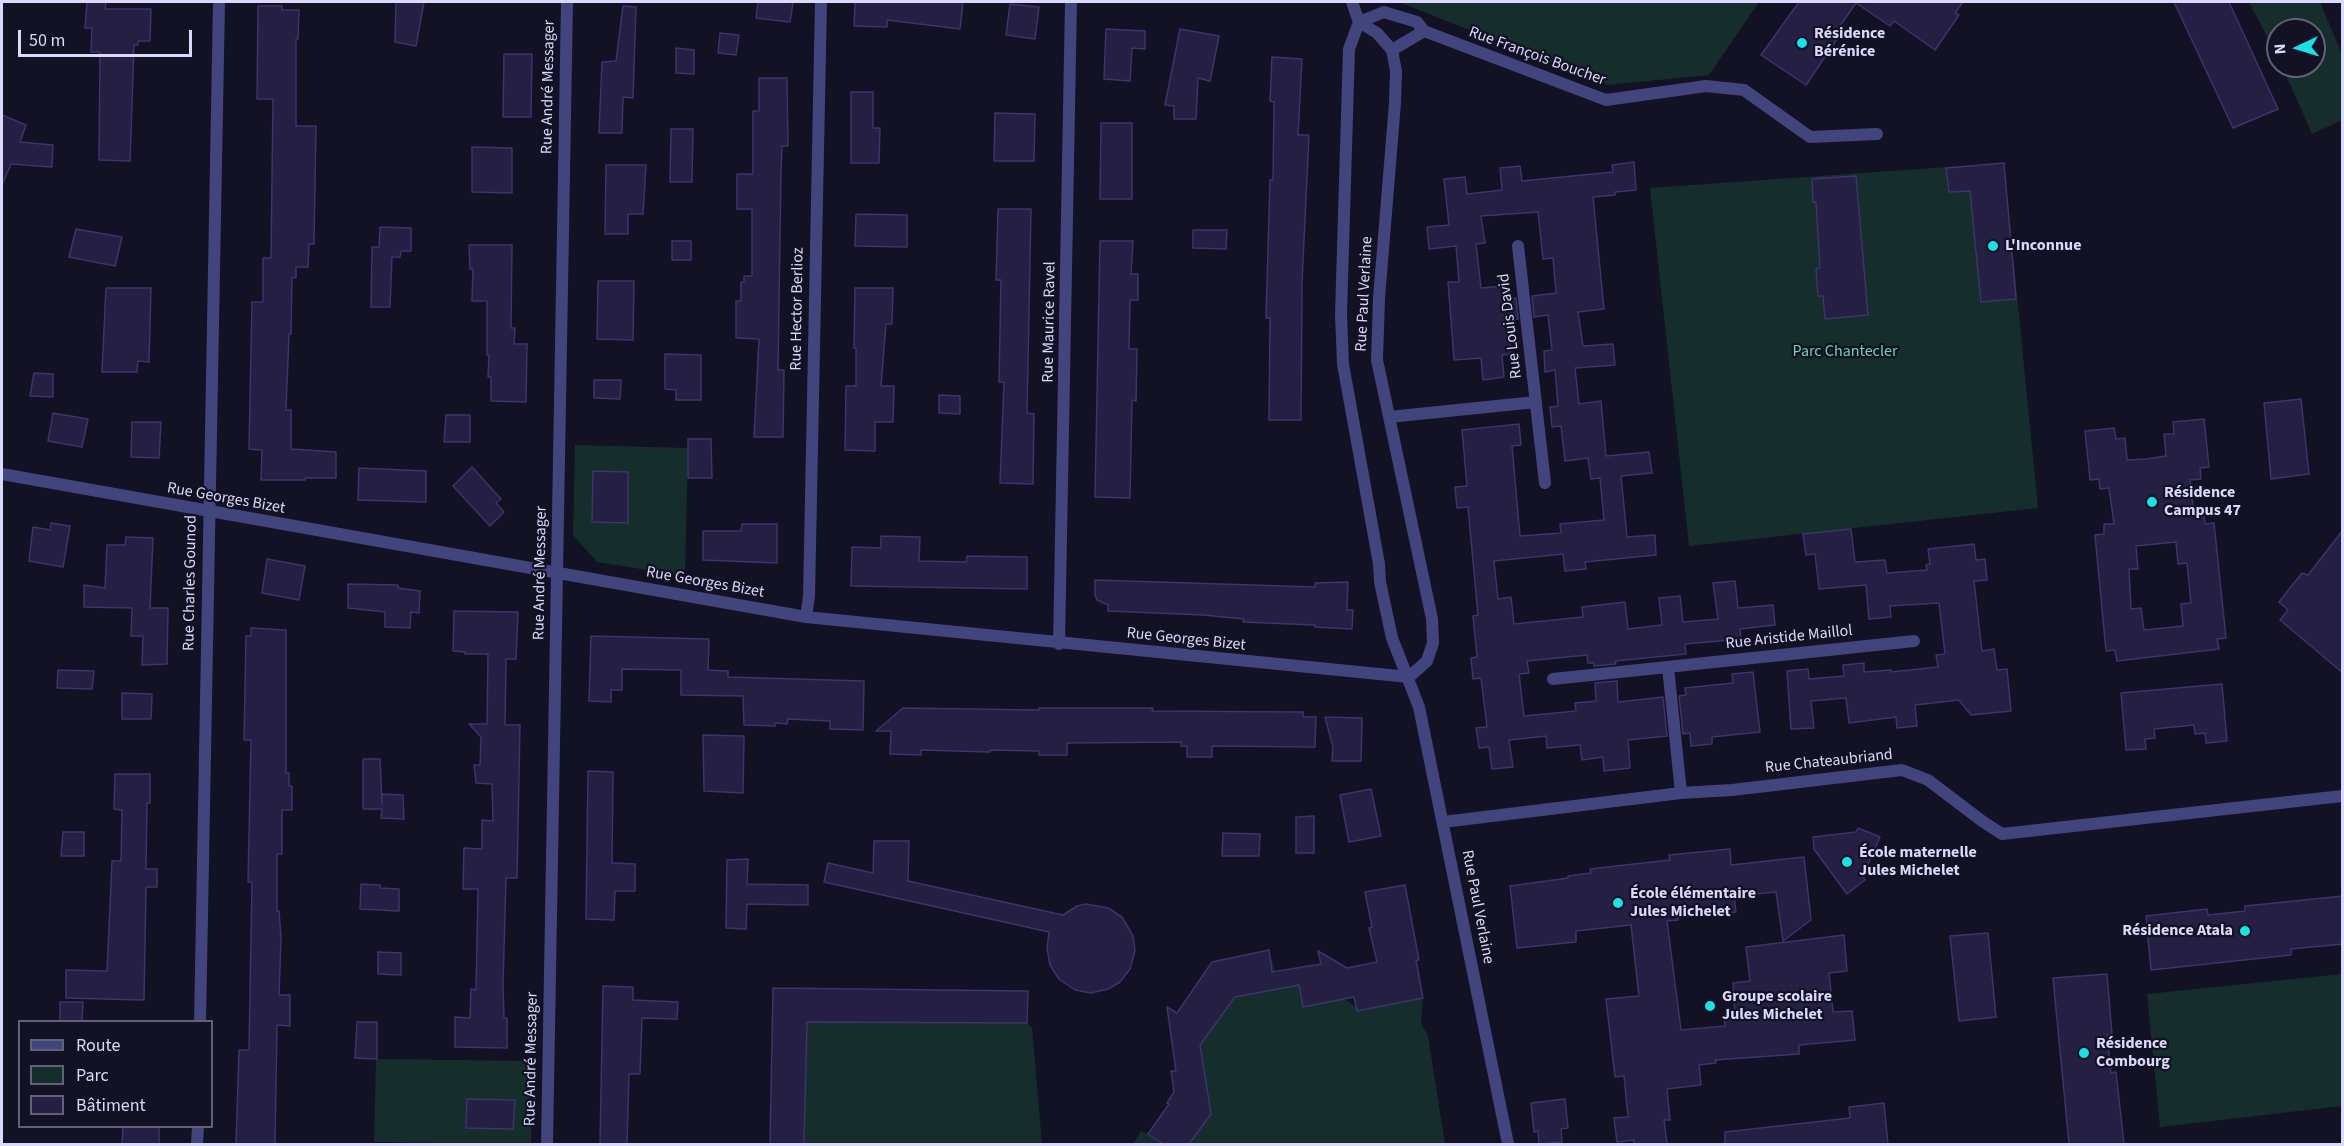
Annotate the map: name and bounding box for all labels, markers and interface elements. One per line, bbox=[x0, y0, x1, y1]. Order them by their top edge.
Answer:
scale bar bbox=[21, 18, 195, 56]
north arrow bbox=[2266, 18, 2326, 78]
street label: Rue André Messager bbox=[538, 20, 560, 154]
street label: Rue François Boucher bbox=[1466, 23, 1608, 91]
place label: Résidence Bérénice bbox=[1814, 24, 1885, 62]
text: 50 m bbox=[29, 28, 65, 53]
marker: Résidence Bérénice bbox=[1795, 36, 1809, 50]
text: N bbox=[2269, 43, 2291, 55]
street label: Rue Paul Verlaine bbox=[1352, 236, 1378, 352]
place label: L'Inconnue bbox=[2005, 236, 2081, 256]
marker: L'Inconnue bbox=[1986, 239, 2000, 253]
street label: Rue Hector Berlioz bbox=[787, 247, 809, 371]
street label: Rue Maurice Ravel bbox=[1039, 261, 1061, 383]
street label: Rue Louis David bbox=[1495, 272, 1527, 380]
park label: Parc Chantecler bbox=[1793, 342, 1897, 362]
street label: Rue Georges Bizet bbox=[165, 479, 287, 519]
place label: Résidence Campus 47 bbox=[2164, 483, 2241, 521]
marker: Résidence Campus 47 bbox=[2145, 495, 2159, 509]
street label: Rue André Messager bbox=[530, 506, 552, 640]
street label: Rue Charles Gounod bbox=[180, 515, 202, 651]
street label: Rue Georges Bizet bbox=[644, 563, 766, 603]
street label: Rue Aristide Maillol bbox=[1725, 622, 1853, 654]
street label: Rue Georges Bizet bbox=[1125, 624, 1247, 656]
street label: Rue Chateaubriand bbox=[1764, 746, 1894, 778]
place label: École maternelle Jules Michelet bbox=[1859, 843, 1977, 881]
street label: Rue Paul Verlaine bbox=[1457, 848, 1497, 966]
marker: École maternelle Jules Michelet bbox=[1840, 855, 1854, 869]
place label: École élémentaire Jules Michelet bbox=[1630, 884, 1756, 922]
marker: École élémentaire Jules Michelet bbox=[1611, 896, 1625, 910]
place label: Résidence Atala bbox=[2122, 921, 2233, 941]
marker: Résidence Atala bbox=[2238, 924, 2252, 938]
place label: Groupe scolaire Jules Michelet bbox=[1722, 987, 1832, 1025]
street label: Rue André Messager bbox=[521, 992, 543, 1126]
marker: Groupe scolaire Jules Michelet bbox=[1703, 999, 1717, 1013]
legend bbox=[18, 1020, 213, 1128]
text: Route bbox=[76, 1033, 120, 1058]
place label: Résidence Combourg bbox=[2096, 1034, 2170, 1072]
marker: Résidence Combourg bbox=[2077, 1046, 2091, 1060]
text: Parc bbox=[76, 1063, 109, 1088]
text: Bâtiment bbox=[76, 1093, 146, 1118]

